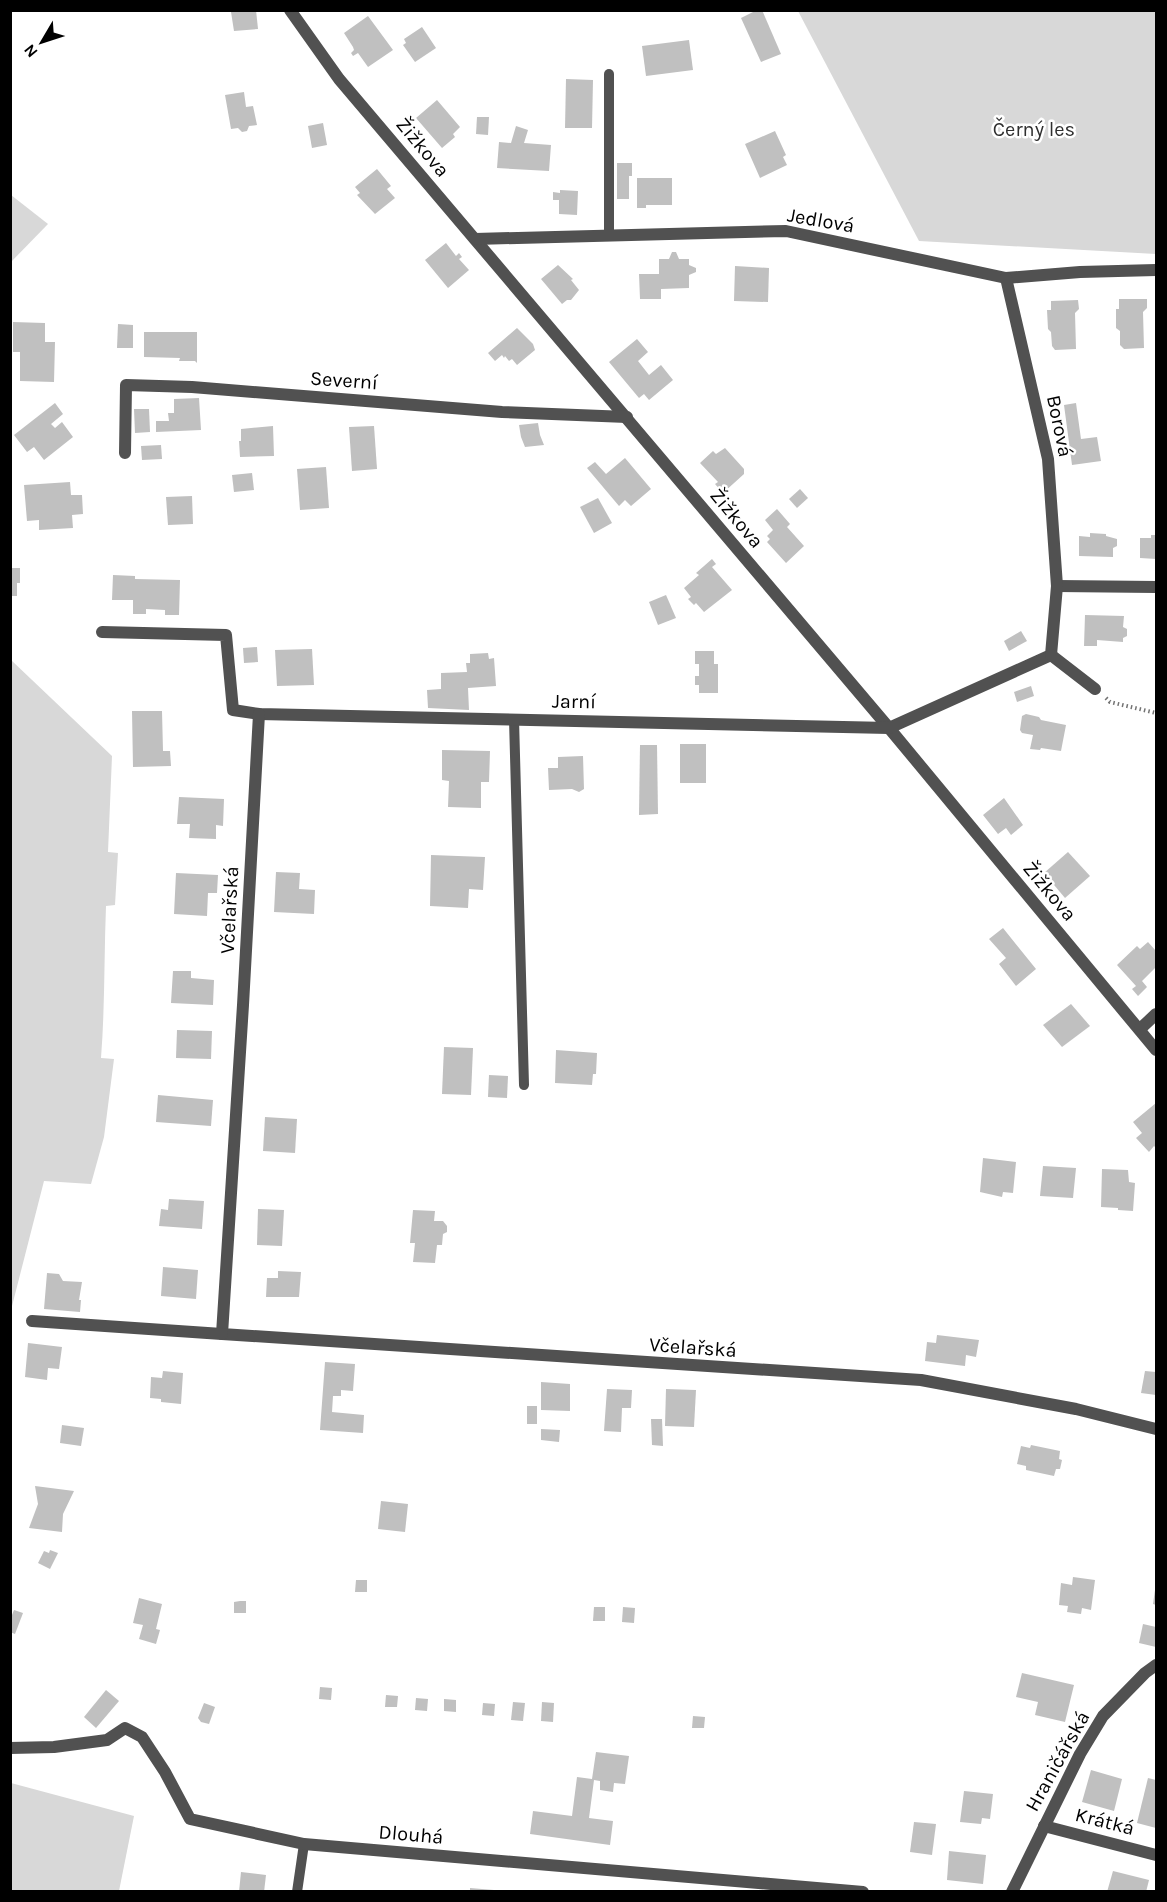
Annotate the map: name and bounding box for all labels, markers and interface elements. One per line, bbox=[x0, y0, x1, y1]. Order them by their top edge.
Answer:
north arrow bbox=[12, 12, 72, 72]
text: N bbox=[20, 41, 42, 62]
street label: Žižkova bbox=[391, 112, 455, 182]
park label: Černý les bbox=[993, 117, 1075, 141]
street label: Jedlová bbox=[786, 203, 856, 238]
street label: Severní bbox=[309, 367, 379, 394]
street label: Borová bbox=[1042, 393, 1077, 459]
street label: Žižkova bbox=[705, 483, 769, 553]
street label: Jarní bbox=[552, 690, 596, 713]
street label: Žižkova bbox=[1018, 856, 1082, 926]
street label: Včelařská bbox=[216, 866, 243, 954]
street label: Včelařská bbox=[648, 1333, 738, 1362]
street label: Hraničářská bbox=[1020, 1707, 1094, 1815]
street label: Krátká bbox=[1073, 1803, 1137, 1840]
street label: Dlouhá bbox=[378, 1820, 444, 1849]

